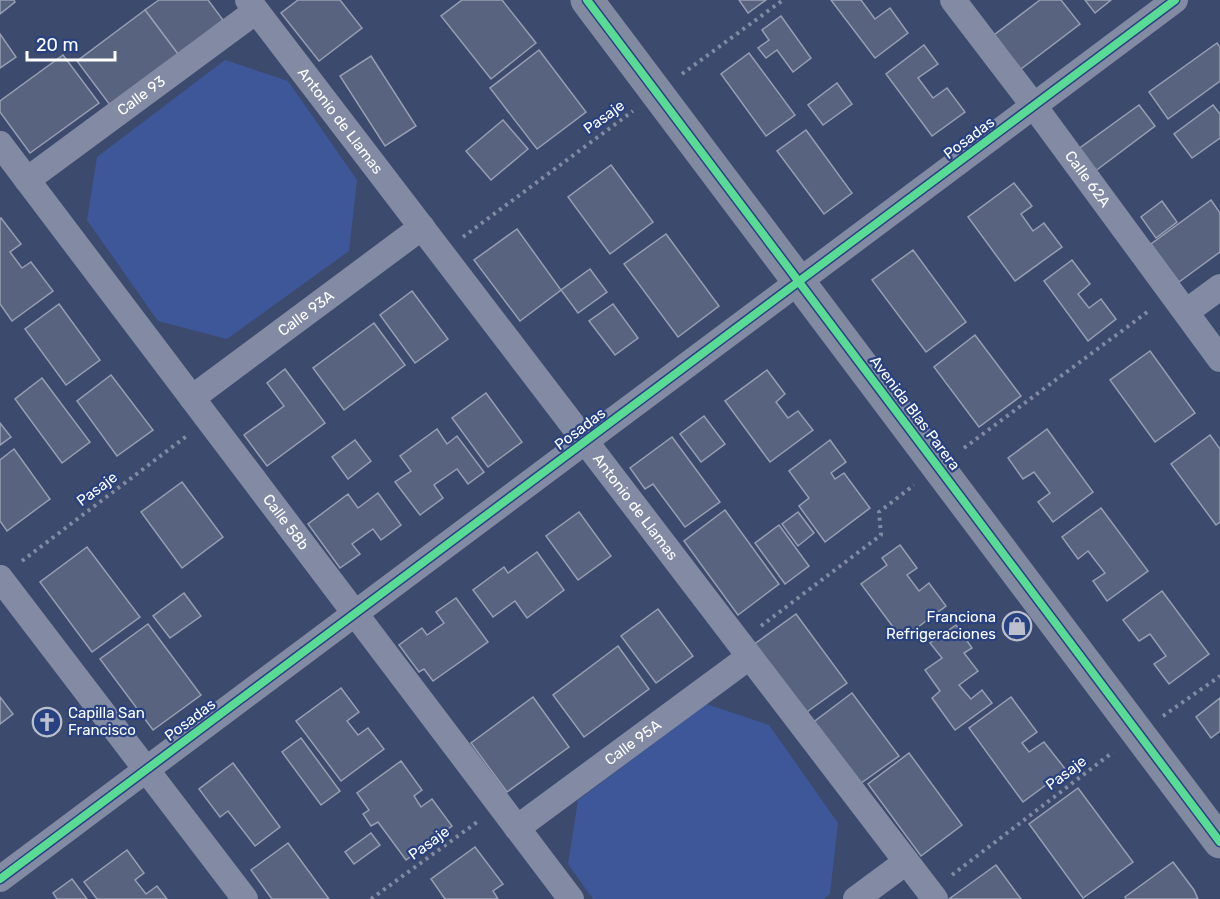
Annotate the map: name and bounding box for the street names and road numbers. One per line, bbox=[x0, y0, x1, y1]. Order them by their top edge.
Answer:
street label: Antonio de Llamas bbox=[294, 64, 387, 178]
street label: Calle 93 bbox=[114, 72, 169, 119]
street label: Pasaje bbox=[580, 96, 628, 138]
street label: Posadas bbox=[940, 113, 998, 163]
street label: Calle 62A bbox=[1061, 147, 1114, 211]
street label: Calle 93A bbox=[274, 287, 338, 340]
street label: Avenida Blas Parera bbox=[866, 352, 964, 474]
street label: Posadas bbox=[551, 404, 609, 454]
street label: Antonio de Llamas bbox=[589, 450, 682, 564]
street label: Pasaje bbox=[73, 468, 121, 510]
street label: Calle 58b bbox=[259, 491, 313, 553]
street label: Posadas bbox=[161, 695, 219, 745]
street label: Calle 95A bbox=[601, 716, 665, 769]
street label: Pasaje bbox=[1042, 752, 1090, 794]
street label: Pasaje bbox=[405, 822, 453, 864]

